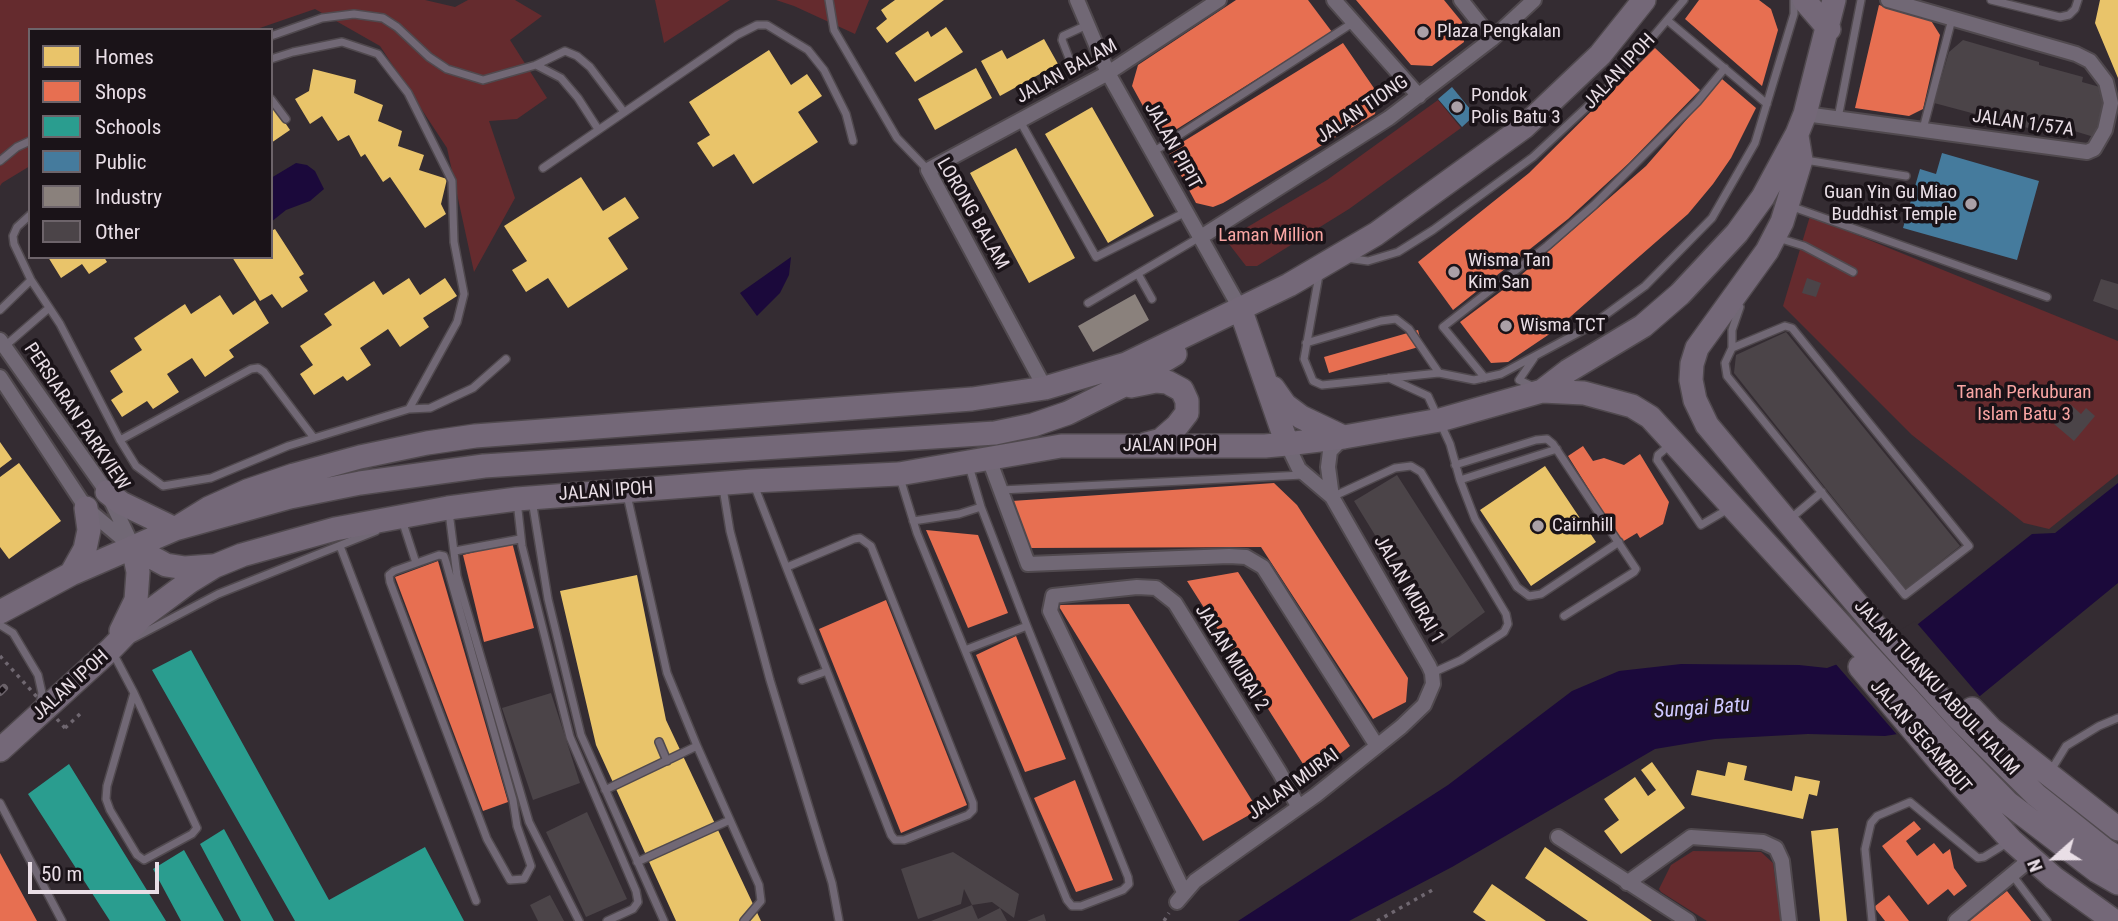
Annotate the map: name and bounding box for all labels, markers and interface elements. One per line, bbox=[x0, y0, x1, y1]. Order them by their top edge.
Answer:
place label: Plaza Pengkalan bbox=[1437, 21, 1561, 43]
marker: Plaza Pengkalan bbox=[1415, 24, 1431, 40]
legend bbox=[28, 28, 273, 259]
street label: JALAN IPOH bbox=[1579, 30, 1661, 114]
street label: JALAN BALAM bbox=[1012, 35, 1122, 109]
text: Homes bbox=[95, 45, 154, 69]
street label: JALAN TIONG bbox=[1313, 71, 1413, 149]
text: Shops bbox=[95, 80, 147, 104]
place label: Pondok Polis Batu 3 bbox=[1471, 85, 1561, 129]
street label: JALAN PIPIT bbox=[1139, 98, 1205, 194]
marker: Pondok Polis Batu 3 bbox=[1449, 99, 1465, 115]
street label: JALAN 1/57A bbox=[1971, 106, 2075, 142]
text: Schools bbox=[95, 115, 161, 139]
text: Public bbox=[95, 150, 147, 174]
street label: LORONG BALAM bbox=[931, 154, 1013, 274]
place label: Guan Yin Gu Miao Buddhist Temple bbox=[1824, 182, 1957, 226]
text: Industry bbox=[95, 185, 162, 209]
marker: Guan Yin Gu Miao Buddhist Temple bbox=[1963, 196, 1979, 212]
text: Other bbox=[95, 220, 140, 244]
park label: Laman Million bbox=[1218, 225, 1324, 247]
place label: Wisma Tan Kim San bbox=[1468, 250, 1550, 294]
marker: Wisma Tan Kim San bbox=[1446, 264, 1462, 280]
place label: Wisma TCT bbox=[1520, 315, 1605, 337]
marker: Wisma TCT bbox=[1498, 318, 1514, 334]
street label: PERSIARAN PARKVIEW bbox=[18, 339, 134, 495]
park label: Tanah Perkuburan Islam Batu 3 bbox=[1957, 382, 2091, 426]
street label: JALAN IPOH bbox=[1123, 435, 1217, 457]
street label: JALAN IPOH bbox=[558, 477, 654, 507]
place label: Cairnhill bbox=[1552, 515, 1613, 537]
marker: Cairnhill bbox=[1530, 518, 1546, 534]
street label: JALAN MURAI 1 bbox=[1368, 532, 1448, 648]
street label: JALAN TUANKU ABDUL HALIM bbox=[1849, 595, 2023, 781]
street label: JALAN MURAI 2 bbox=[1189, 601, 1273, 715]
street label: JALAN IPOH bbox=[28, 646, 114, 726]
street label: JALAN SEGAMBUT bbox=[1864, 676, 1976, 798]
water label: Sungai Batu bbox=[1653, 693, 1751, 725]
street label: JALAN MURAI bbox=[1244, 744, 1344, 826]
north arrow bbox=[2020, 823, 2090, 893]
scale bar bbox=[32, 848, 163, 892]
text: N bbox=[2022, 856, 2048, 875]
text: 50 m bbox=[41, 862, 82, 886]

